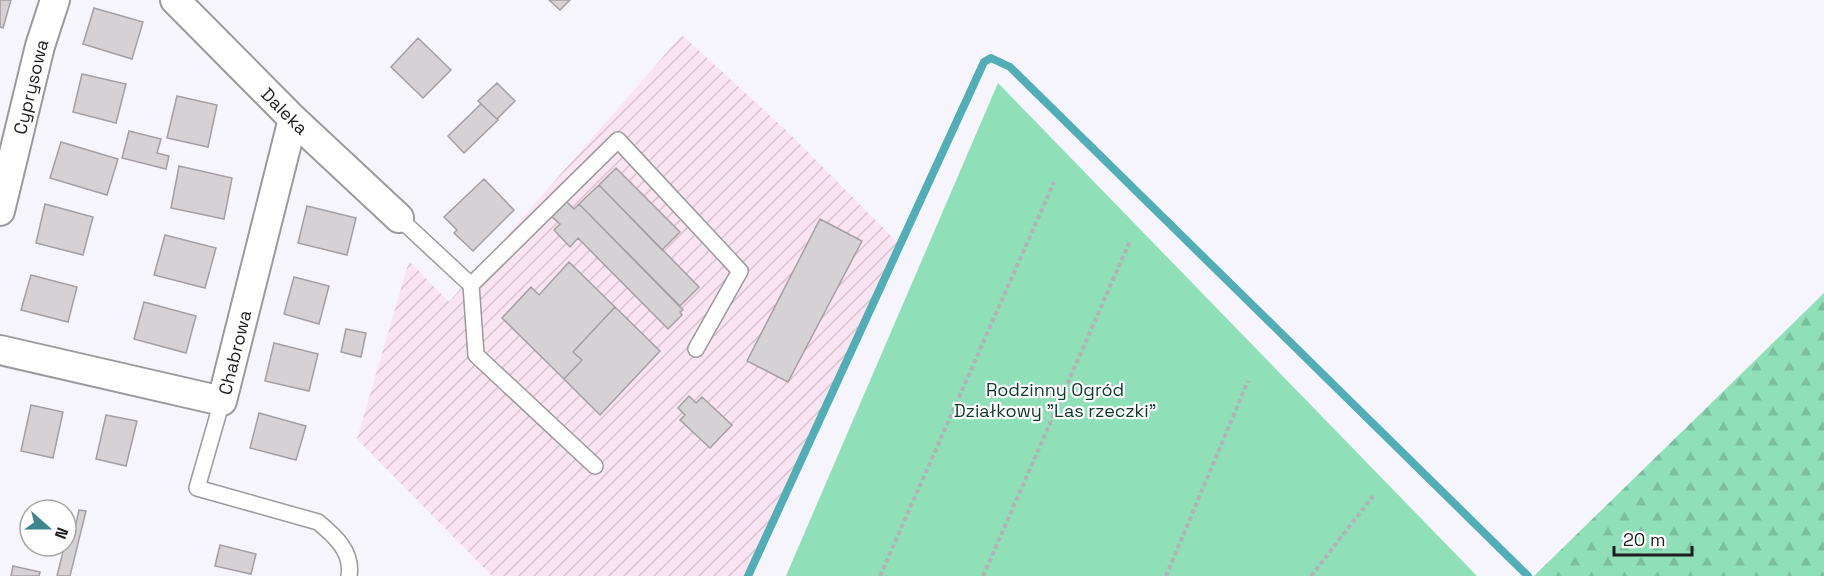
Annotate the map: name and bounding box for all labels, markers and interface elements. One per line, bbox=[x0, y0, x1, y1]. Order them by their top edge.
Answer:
street label: Cyprysowa bbox=[8, 36, 53, 136]
street label: Daleka bbox=[257, 82, 313, 139]
street label: Chabrowa bbox=[213, 308, 256, 397]
park label: Rodzinny Ogród Działkowy "Las rzeczki" bbox=[954, 378, 1156, 422]
north arrow bbox=[18, 498, 78, 558]
scale bar bbox=[1614, 519, 1692, 557]
text: N bbox=[50, 524, 73, 542]
text: 20 m bbox=[1623, 528, 1666, 551]

